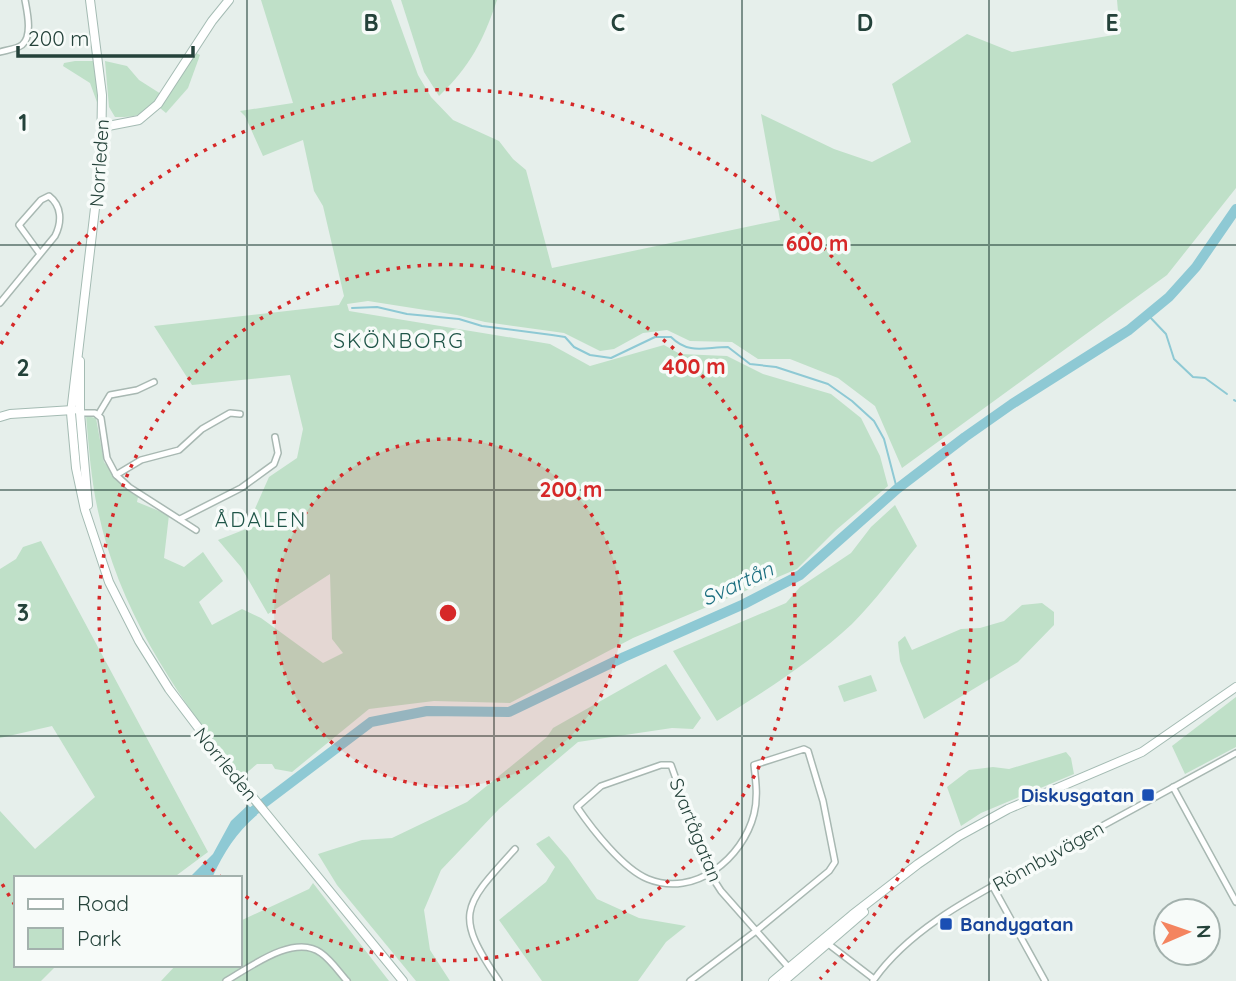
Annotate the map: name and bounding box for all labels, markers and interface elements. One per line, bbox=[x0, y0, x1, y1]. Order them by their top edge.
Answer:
text: B bbox=[363, 8, 379, 37]
text: C bbox=[611, 8, 625, 37]
text: D bbox=[857, 8, 873, 37]
text: E bbox=[1105, 8, 1119, 37]
scale bar bbox=[18, 14, 192, 58]
text: 200 m bbox=[28, 25, 90, 51]
text: 1 bbox=[19, 108, 27, 137]
street label: Norrleden bbox=[84, 118, 114, 208]
text: 600 m bbox=[786, 230, 848, 256]
district label: SKÖNBORG bbox=[333, 327, 465, 353]
text: 2 bbox=[16, 353, 30, 382]
text: 400 m bbox=[662, 353, 726, 379]
text: 200 m bbox=[540, 476, 602, 502]
district label: ÅDALEN bbox=[215, 506, 307, 532]
water label: Svartån bbox=[697, 555, 778, 611]
text: 3 bbox=[17, 598, 29, 627]
centre of rings bbox=[436, 601, 460, 625]
street label: Norrleden bbox=[189, 722, 263, 806]
street label: Svartågatan bbox=[664, 775, 728, 885]
place label: Diskusgatan bbox=[1021, 783, 1134, 807]
marker: Diskusgatan bbox=[1140, 787, 1156, 803]
street label: Rönnbyvägen bbox=[988, 816, 1108, 896]
legend bbox=[14, 876, 242, 967]
text: Road bbox=[77, 890, 129, 916]
north arrow bbox=[1152, 897, 1222, 967]
place label: Bandygatan bbox=[960, 912, 1074, 936]
marker: Bandygatan bbox=[938, 916, 954, 932]
text: N bbox=[1192, 924, 1216, 939]
text: Park bbox=[77, 925, 121, 951]

